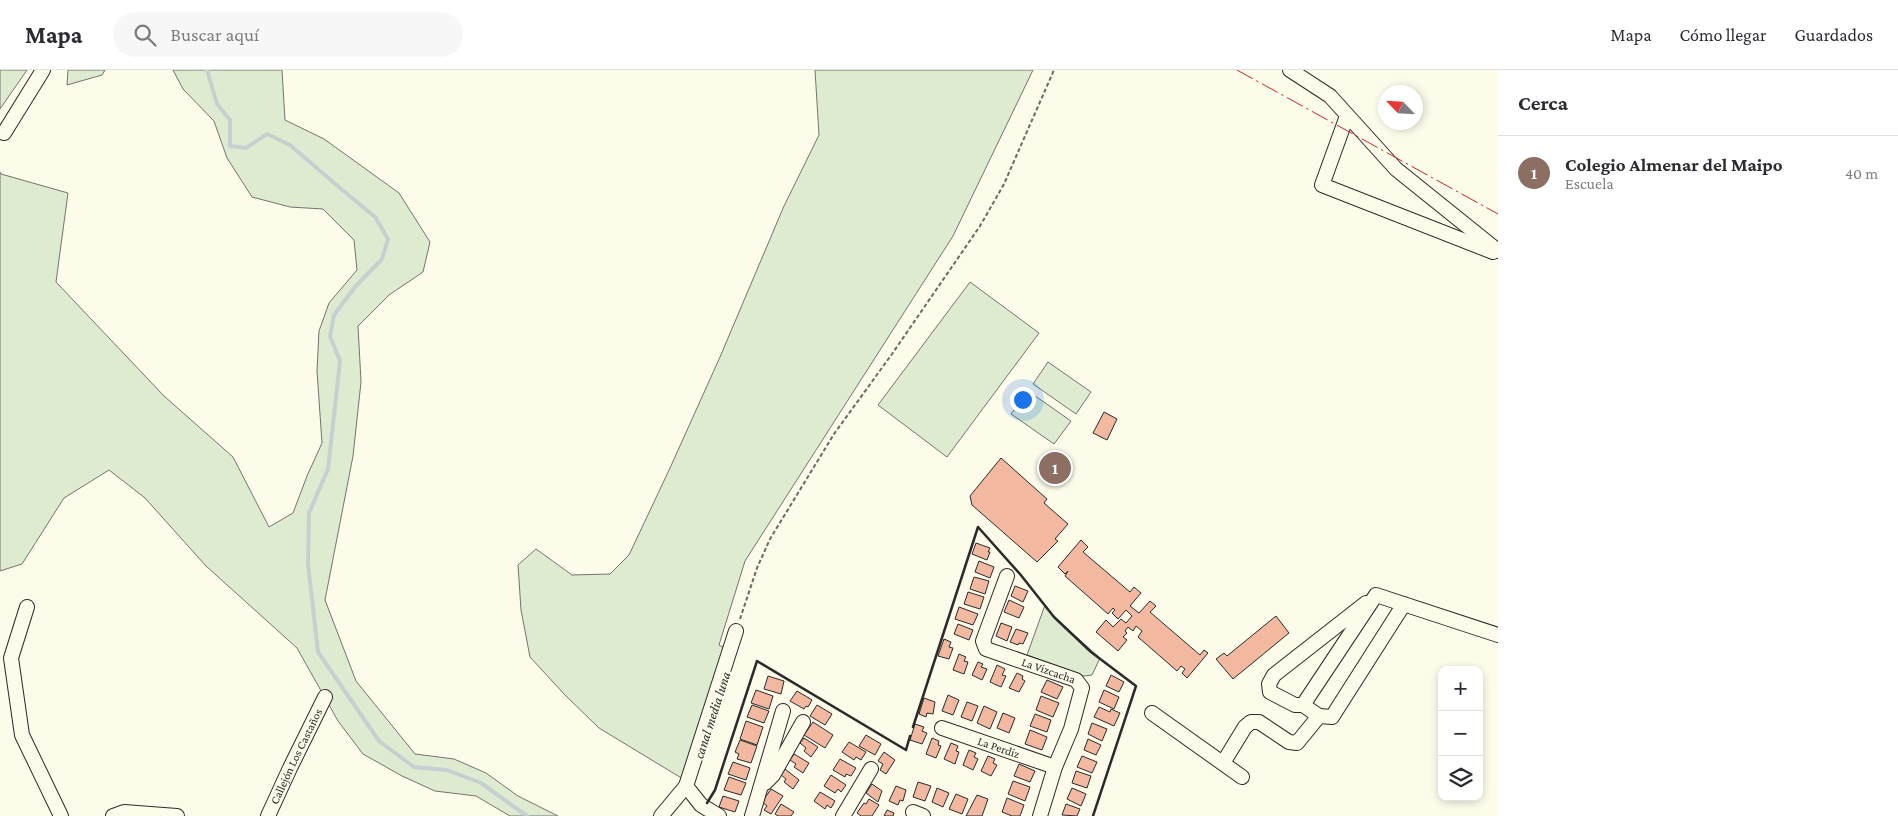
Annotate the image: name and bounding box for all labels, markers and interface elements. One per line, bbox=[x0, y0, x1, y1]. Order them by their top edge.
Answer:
search box bbox=[113, 12, 463, 57]
text: Mapa bbox=[25, 21, 83, 48]
icon: search bbox=[131, 21, 159, 49]
text: Buscar aquí bbox=[171, 24, 259, 45]
text: Mapa bbox=[1610, 25, 1651, 45]
text: Cómo llegar bbox=[1679, 25, 1766, 45]
text: Guardados bbox=[1794, 25, 1873, 45]
north arrow bbox=[1378, 85, 1423, 130]
text: Cerca bbox=[1518, 91, 1568, 115]
text: Colegio Almenar del Maipo bbox=[1565, 154, 1783, 175]
text: 1 bbox=[1531, 165, 1537, 182]
text: 40 m bbox=[1845, 165, 1878, 182]
text: Escuela bbox=[1565, 175, 1614, 192]
your location bbox=[1010, 387, 1036, 413]
pin: 1 bbox=[1039, 449, 1071, 487]
street label: La Vizcacha bbox=[1020, 655, 1078, 686]
map controls bbox=[1438, 666, 1483, 801]
button: + bbox=[1438, 666, 1483, 711]
water label: canal media luna bbox=[690, 669, 734, 760]
street label: Callejón Los Castaños bbox=[267, 706, 325, 806]
button: − bbox=[1438, 711, 1483, 756]
street label: La Perdiz bbox=[976, 734, 1022, 761]
button: layers bbox=[1438, 756, 1483, 801]

